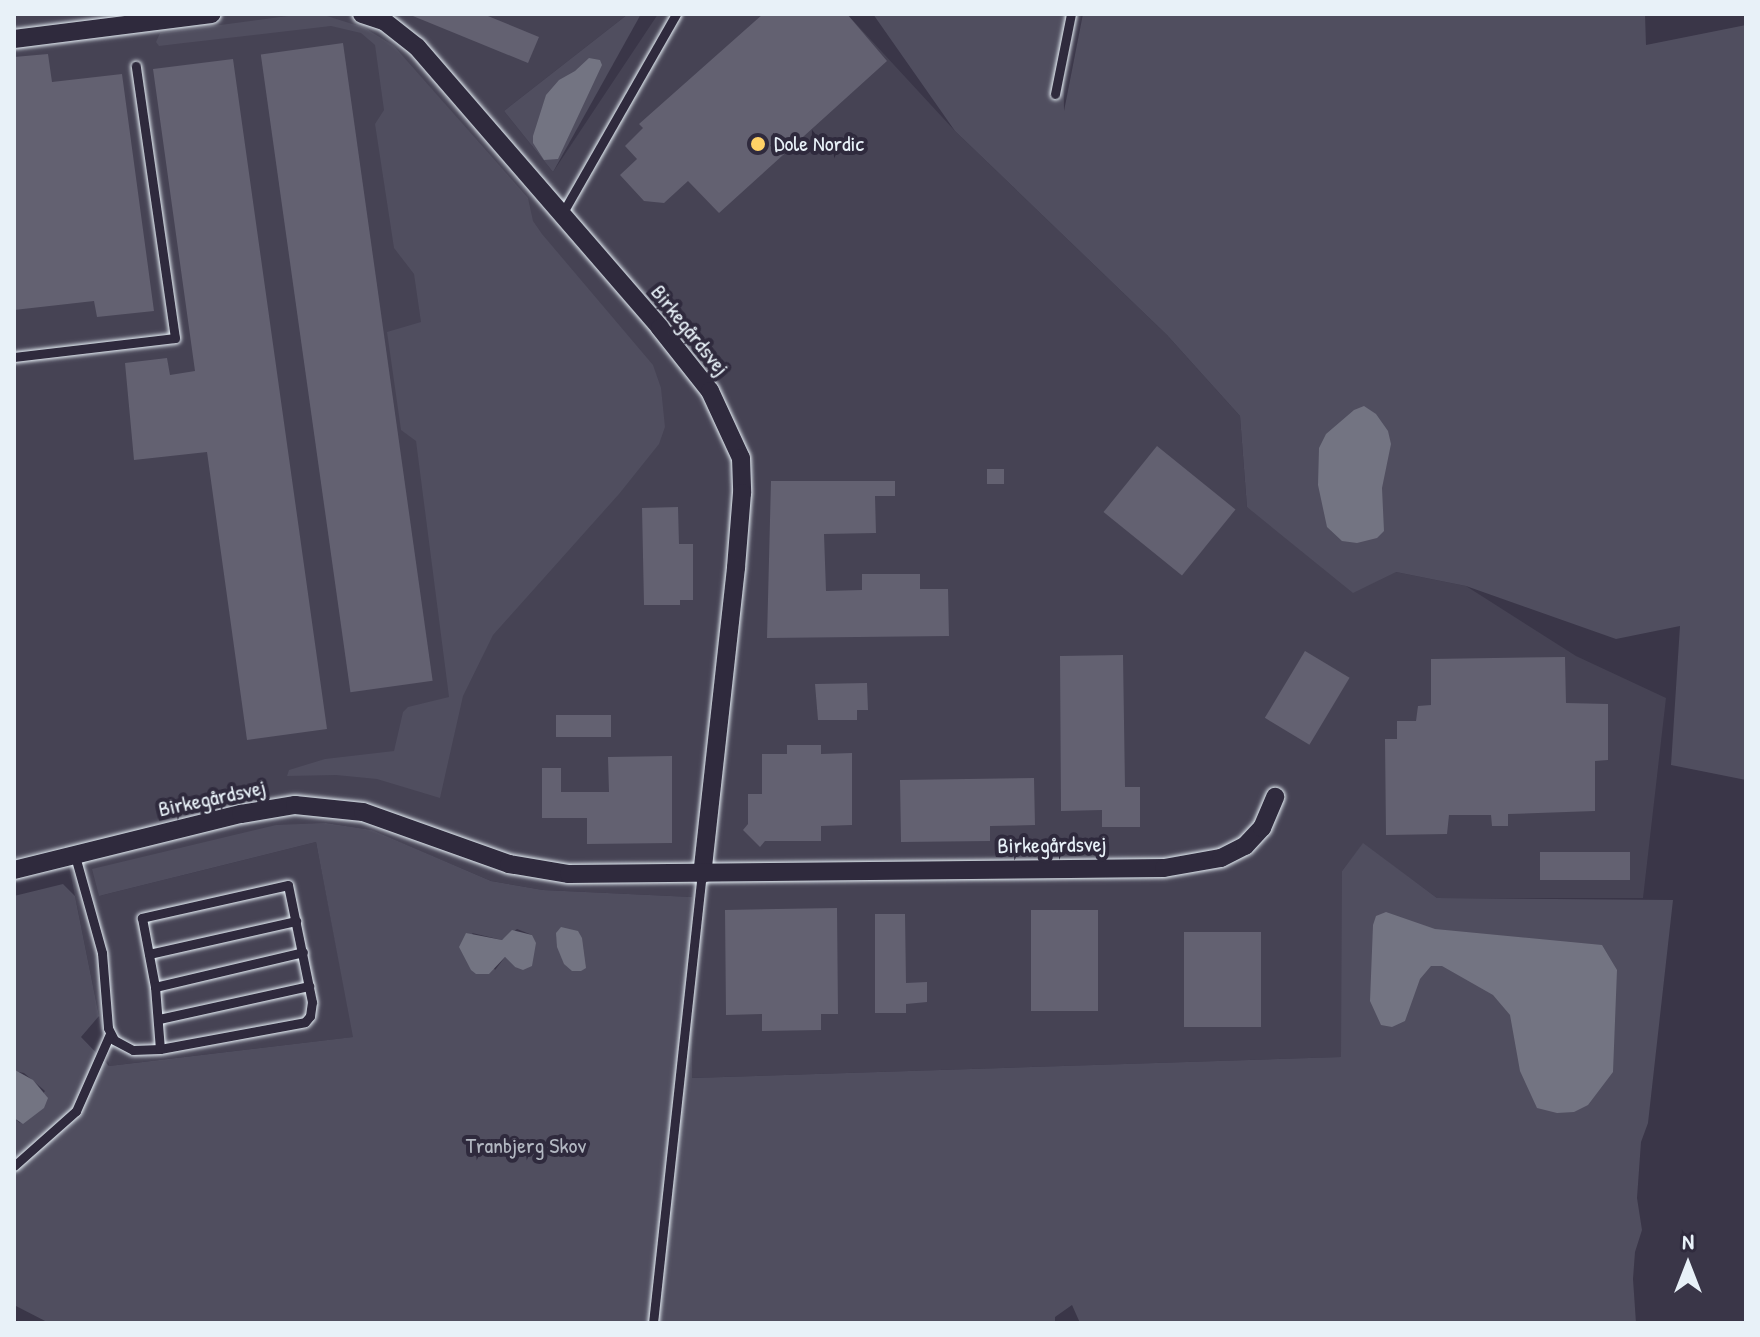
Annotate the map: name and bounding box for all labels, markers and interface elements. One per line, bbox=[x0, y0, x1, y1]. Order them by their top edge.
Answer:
place label: Dole Nordic bbox=[774, 131, 864, 157]
marker: Dole Nordic bbox=[749, 135, 767, 153]
street label: Birkegårdsvej bbox=[645, 279, 735, 381]
street label: Birkegårdsvej bbox=[156, 774, 268, 822]
street label: Birkegårdsvej bbox=[997, 831, 1107, 859]
park label: Tranbjerg Skov bbox=[466, 1133, 586, 1159]
north arrow bbox=[1648, 1225, 1728, 1305]
text: N bbox=[1682, 1226, 1694, 1256]

